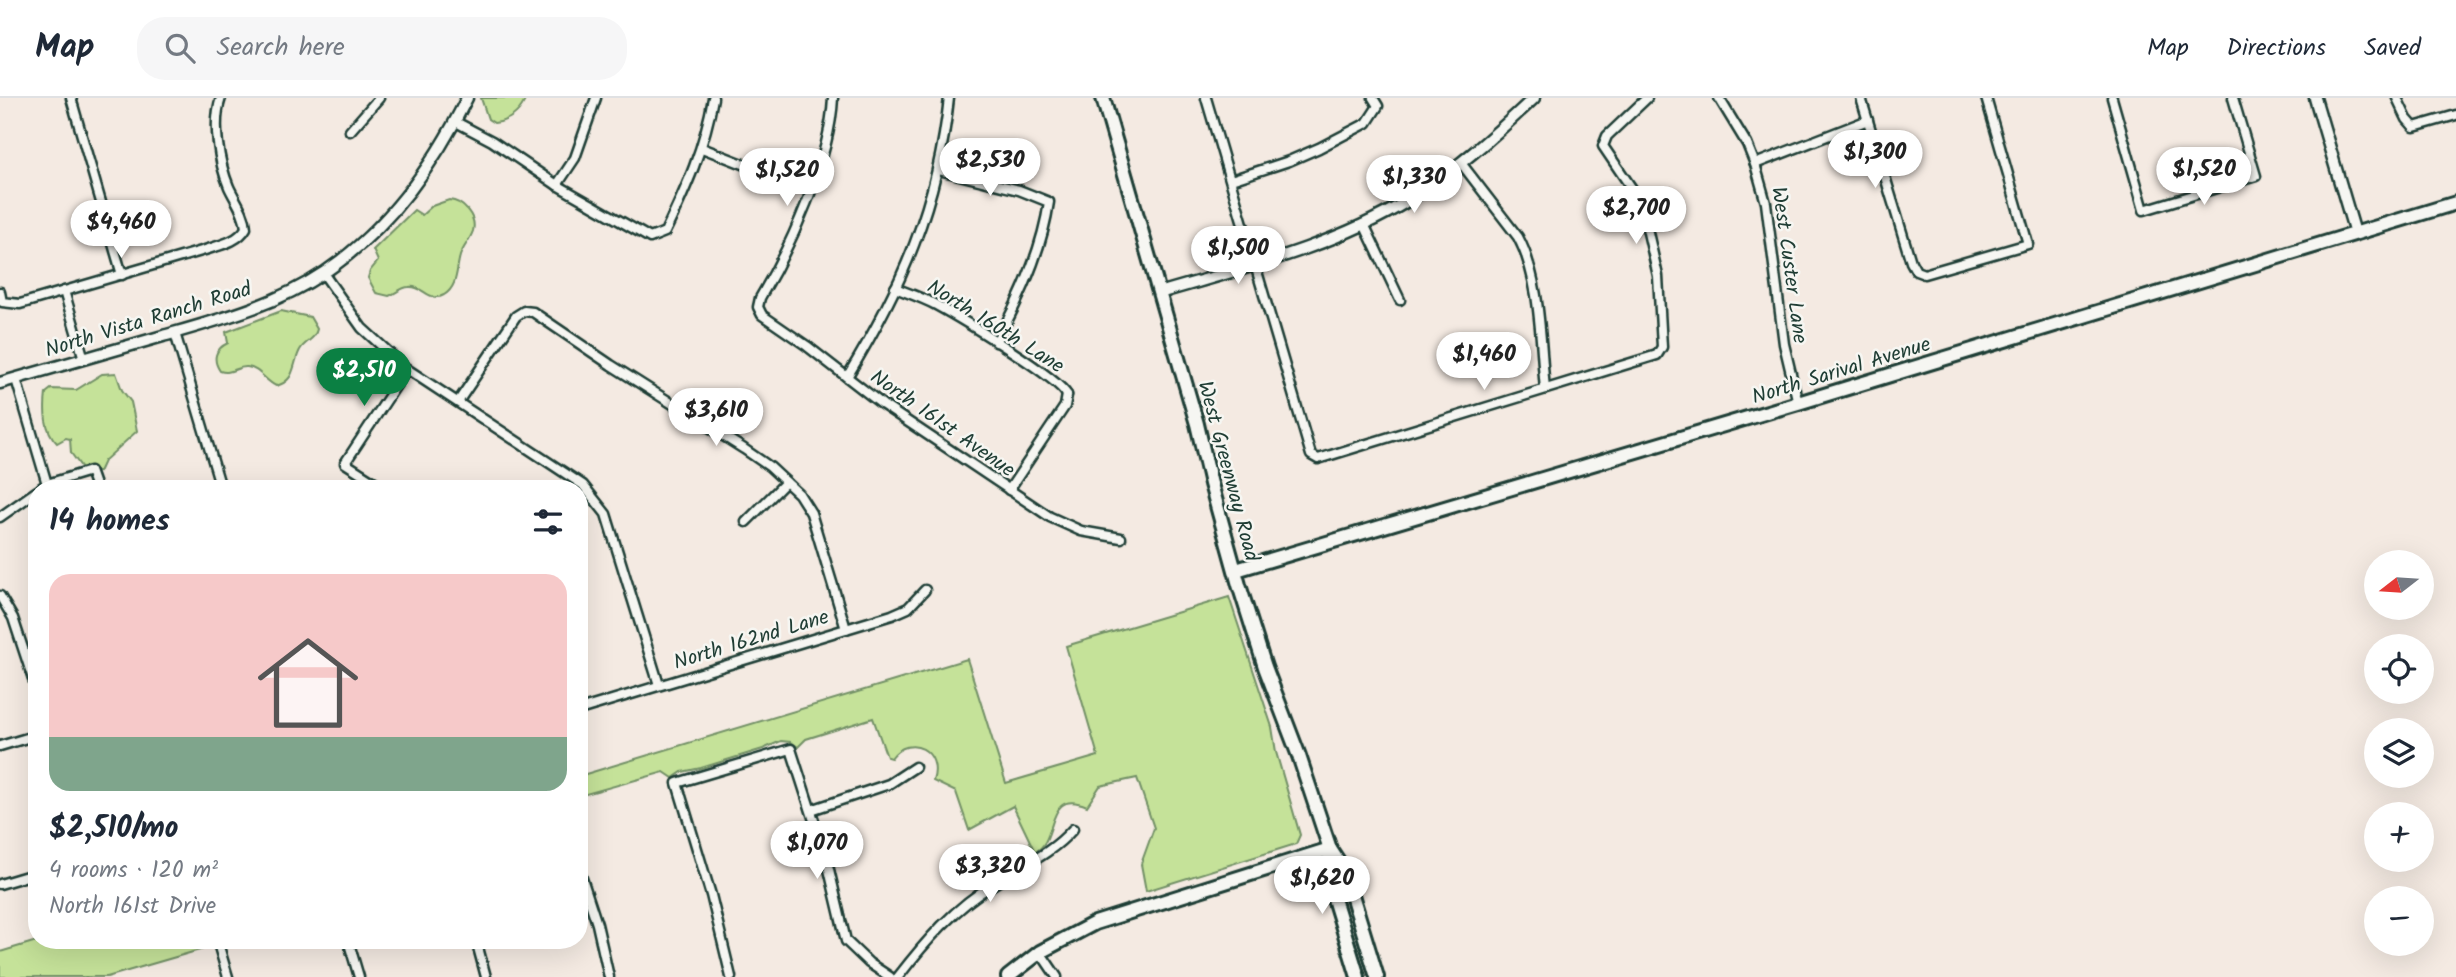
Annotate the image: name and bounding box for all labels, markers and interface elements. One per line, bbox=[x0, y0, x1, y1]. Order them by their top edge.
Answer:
search box bbox=[137, 17, 627, 80]
text: Map bbox=[35, 22, 95, 75]
text: Search here bbox=[217, 27, 345, 69]
icon: search bbox=[161, 29, 199, 67]
text: Map bbox=[2147, 29, 2189, 68]
text: Directions bbox=[2227, 29, 2326, 68]
text: Saved bbox=[2364, 29, 2421, 68]
pin: $1,300 bbox=[1818, 130, 1932, 190]
text: $1,300 bbox=[1844, 135, 1906, 171]
pin: $2,530 bbox=[933, 139, 1047, 198]
text: $2,530 bbox=[955, 143, 1025, 179]
pin: $1,520 bbox=[730, 148, 844, 208]
pin: $1,520 bbox=[2147, 148, 2261, 207]
text: $1,520 bbox=[2172, 152, 2236, 188]
text: $1,520 bbox=[755, 153, 819, 189]
pin: $1,330 bbox=[1357, 156, 1471, 215]
text: $1,330 bbox=[1382, 160, 1446, 196]
street label: West Custer Lane bbox=[1761, 185, 1816, 346]
pin: $2,700 bbox=[1579, 186, 1693, 246]
text: $2,700 bbox=[1602, 191, 1670, 227]
pin: $4,460 bbox=[64, 200, 178, 260]
text: $4,460 bbox=[87, 205, 155, 241]
pin: $1,500 bbox=[1181, 226, 1295, 286]
text: $1,500 bbox=[1207, 231, 1269, 267]
street label: North 160th Lane bbox=[920, 272, 1071, 383]
street label: North Vista Ranch Road bbox=[41, 273, 256, 368]
street label: North Sarival Avenue bbox=[1748, 328, 1935, 414]
pin: $1,460 bbox=[1427, 332, 1541, 392]
text: $1,460 bbox=[1452, 337, 1516, 373]
pin: $2,510 bbox=[307, 348, 421, 408]
text: $2,510 bbox=[332, 353, 396, 389]
street label: North 161st Avenue bbox=[863, 362, 1022, 487]
street label: West Greenway Road bbox=[1188, 377, 1268, 566]
pin: $3,610 bbox=[659, 388, 773, 448]
text: $3,610 bbox=[684, 393, 748, 429]
text: 14 homes bbox=[49, 498, 170, 546]
icon: filters bbox=[529, 503, 567, 541]
north arrow bbox=[2364, 550, 2434, 620]
map controls bbox=[2364, 550, 2434, 956]
street label: North 162nd Lane bbox=[670, 601, 834, 680]
icon: home bbox=[245, 620, 371, 746]
button: locate bbox=[2364, 634, 2434, 704]
button: layers bbox=[2364, 718, 2434, 788]
button: + bbox=[2364, 802, 2434, 872]
text: $2,510/mo bbox=[49, 805, 178, 853]
pin: $1,070 bbox=[760, 822, 874, 881]
text: $1,070 bbox=[786, 826, 848, 862]
pin: $3,320 bbox=[933, 844, 1047, 904]
text: $3,320 bbox=[955, 849, 1025, 885]
text: 4 rooms · 120 m² bbox=[49, 853, 218, 889]
pin: $1,620 bbox=[1265, 856, 1379, 916]
text: $1,620 bbox=[1290, 861, 1354, 897]
button: − bbox=[2364, 886, 2434, 956]
text: North 161st Drive bbox=[49, 889, 216, 925]

